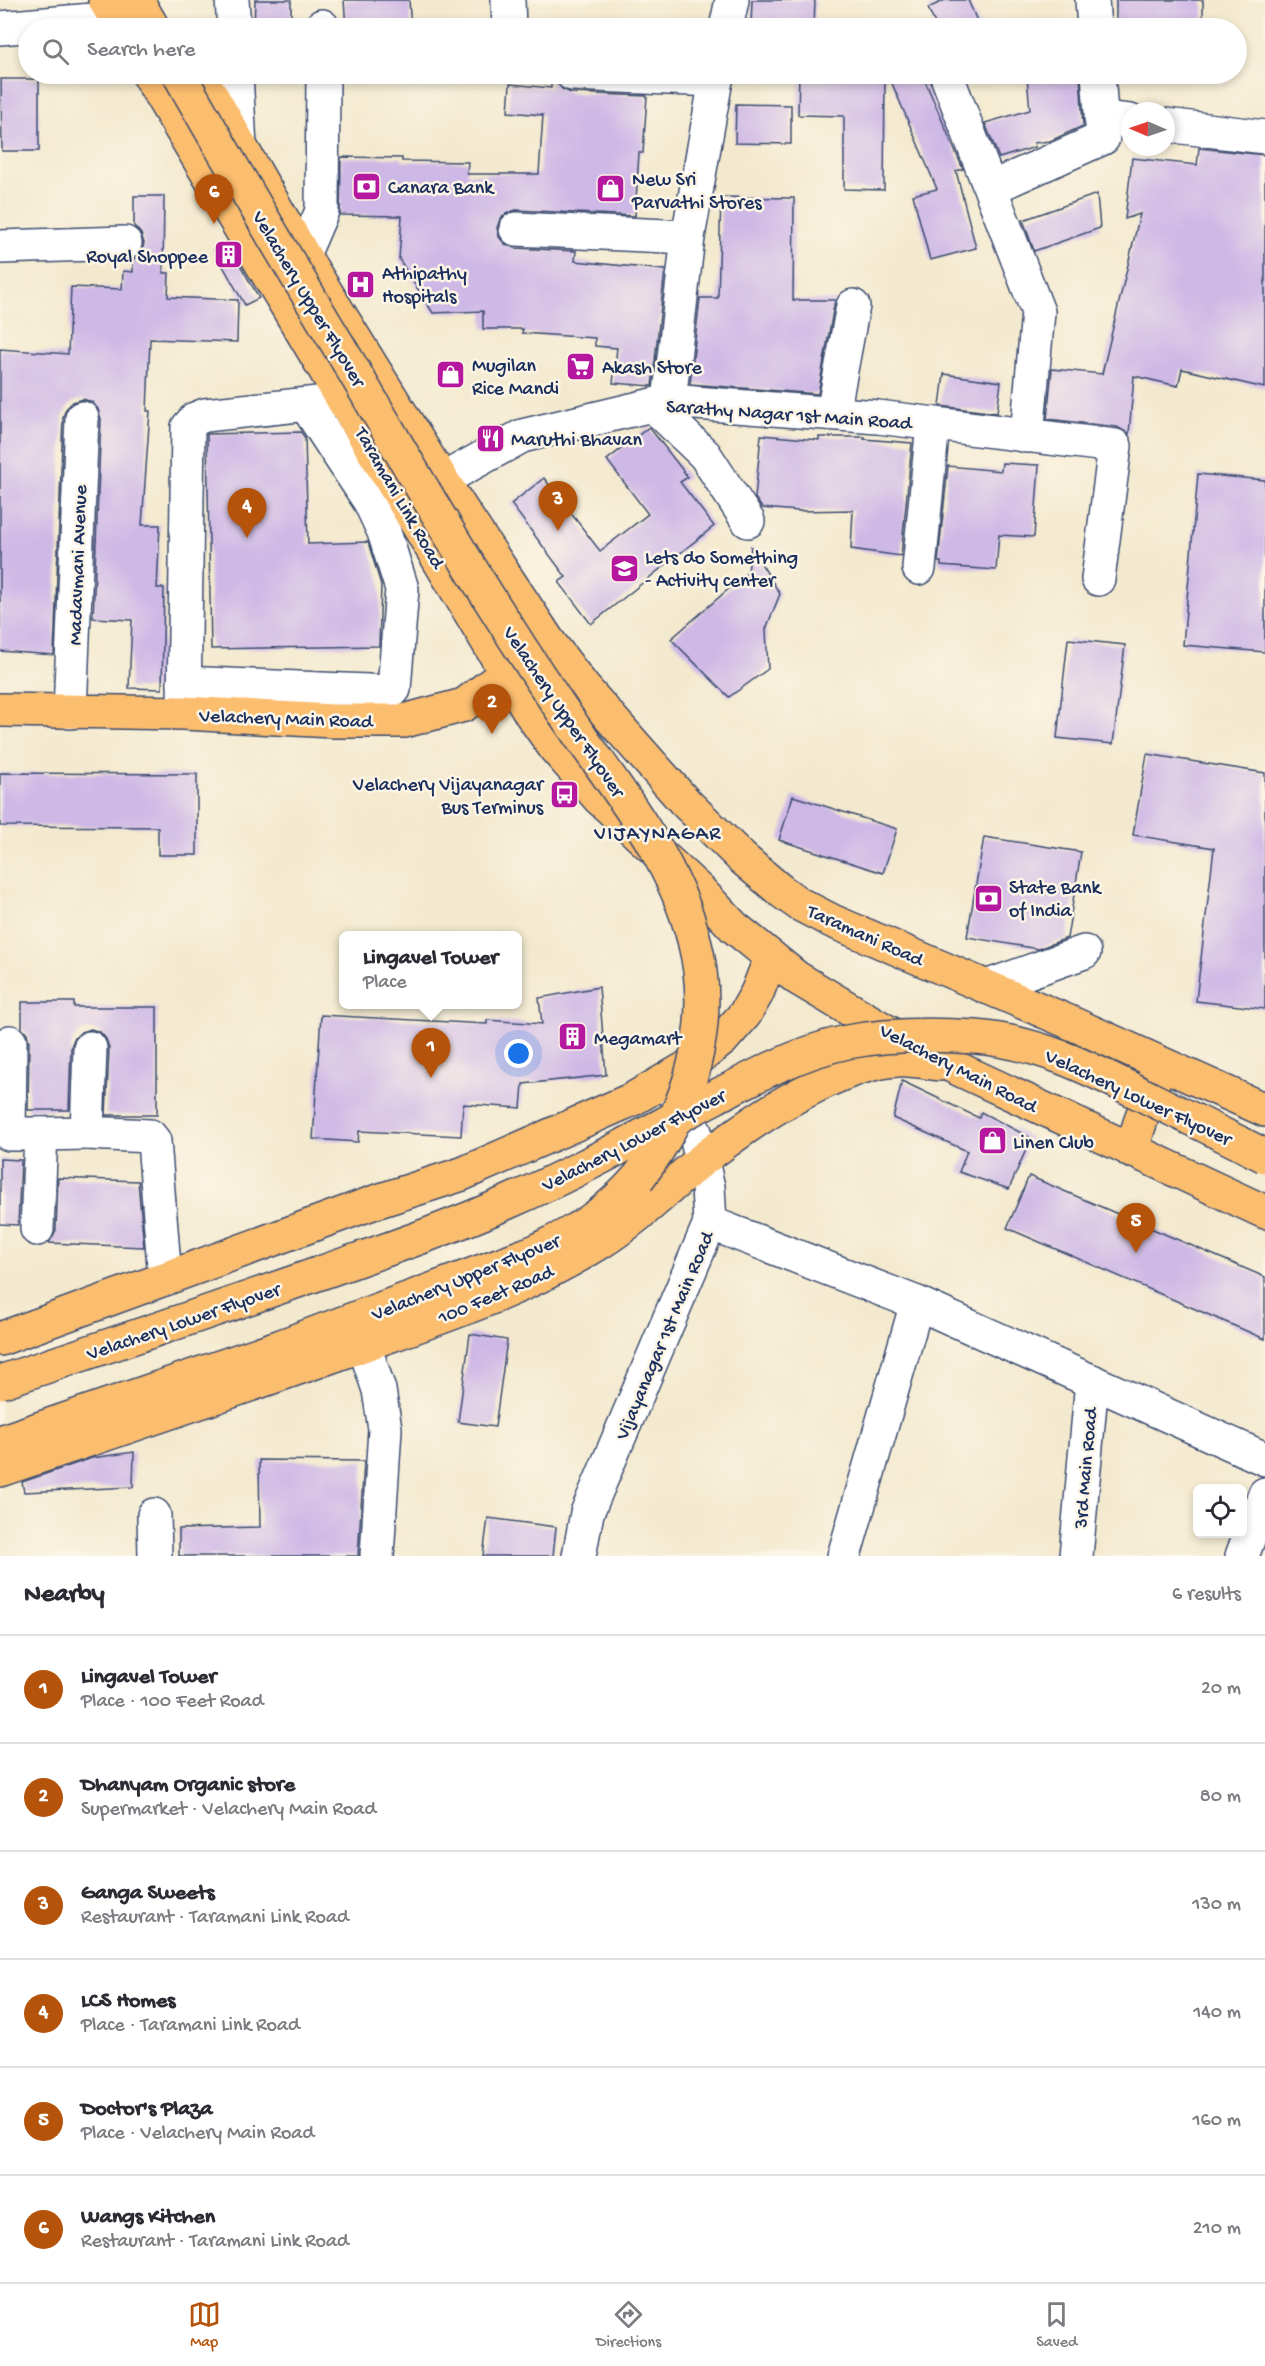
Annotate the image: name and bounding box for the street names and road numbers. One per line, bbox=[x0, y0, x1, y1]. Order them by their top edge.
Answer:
street label: Velachery Upper Flyover bbox=[245, 207, 370, 393]
street label: Sarathy Nagar 1st Main Road bbox=[665, 396, 915, 437]
street label: Taramani Link Road bbox=[348, 423, 449, 575]
street label: Madavmani Avenue bbox=[65, 484, 94, 646]
street label: Velachery Upper Flyover bbox=[496, 622, 629, 804]
street label: Velachery Main Road bbox=[198, 706, 375, 735]
street label: Taramani Road bbox=[802, 901, 928, 974]
street label: Velachery Main Road bbox=[874, 1020, 1042, 1121]
street label: Velachery Lower Flyover bbox=[1040, 1045, 1236, 1153]
street label: Velachery Lower Flyover bbox=[538, 1085, 732, 1199]
street label: Vijayanagar 1st Main Road bbox=[612, 1227, 721, 1445]
street label: Velachery Upper Flyover bbox=[368, 1230, 566, 1328]
street label: 100 Feet Road bbox=[434, 1261, 560, 1331]
street label: Velachery Lower Flyover bbox=[84, 1279, 286, 1368]
street label: 3rd Main Road bbox=[1071, 1405, 1104, 1531]

